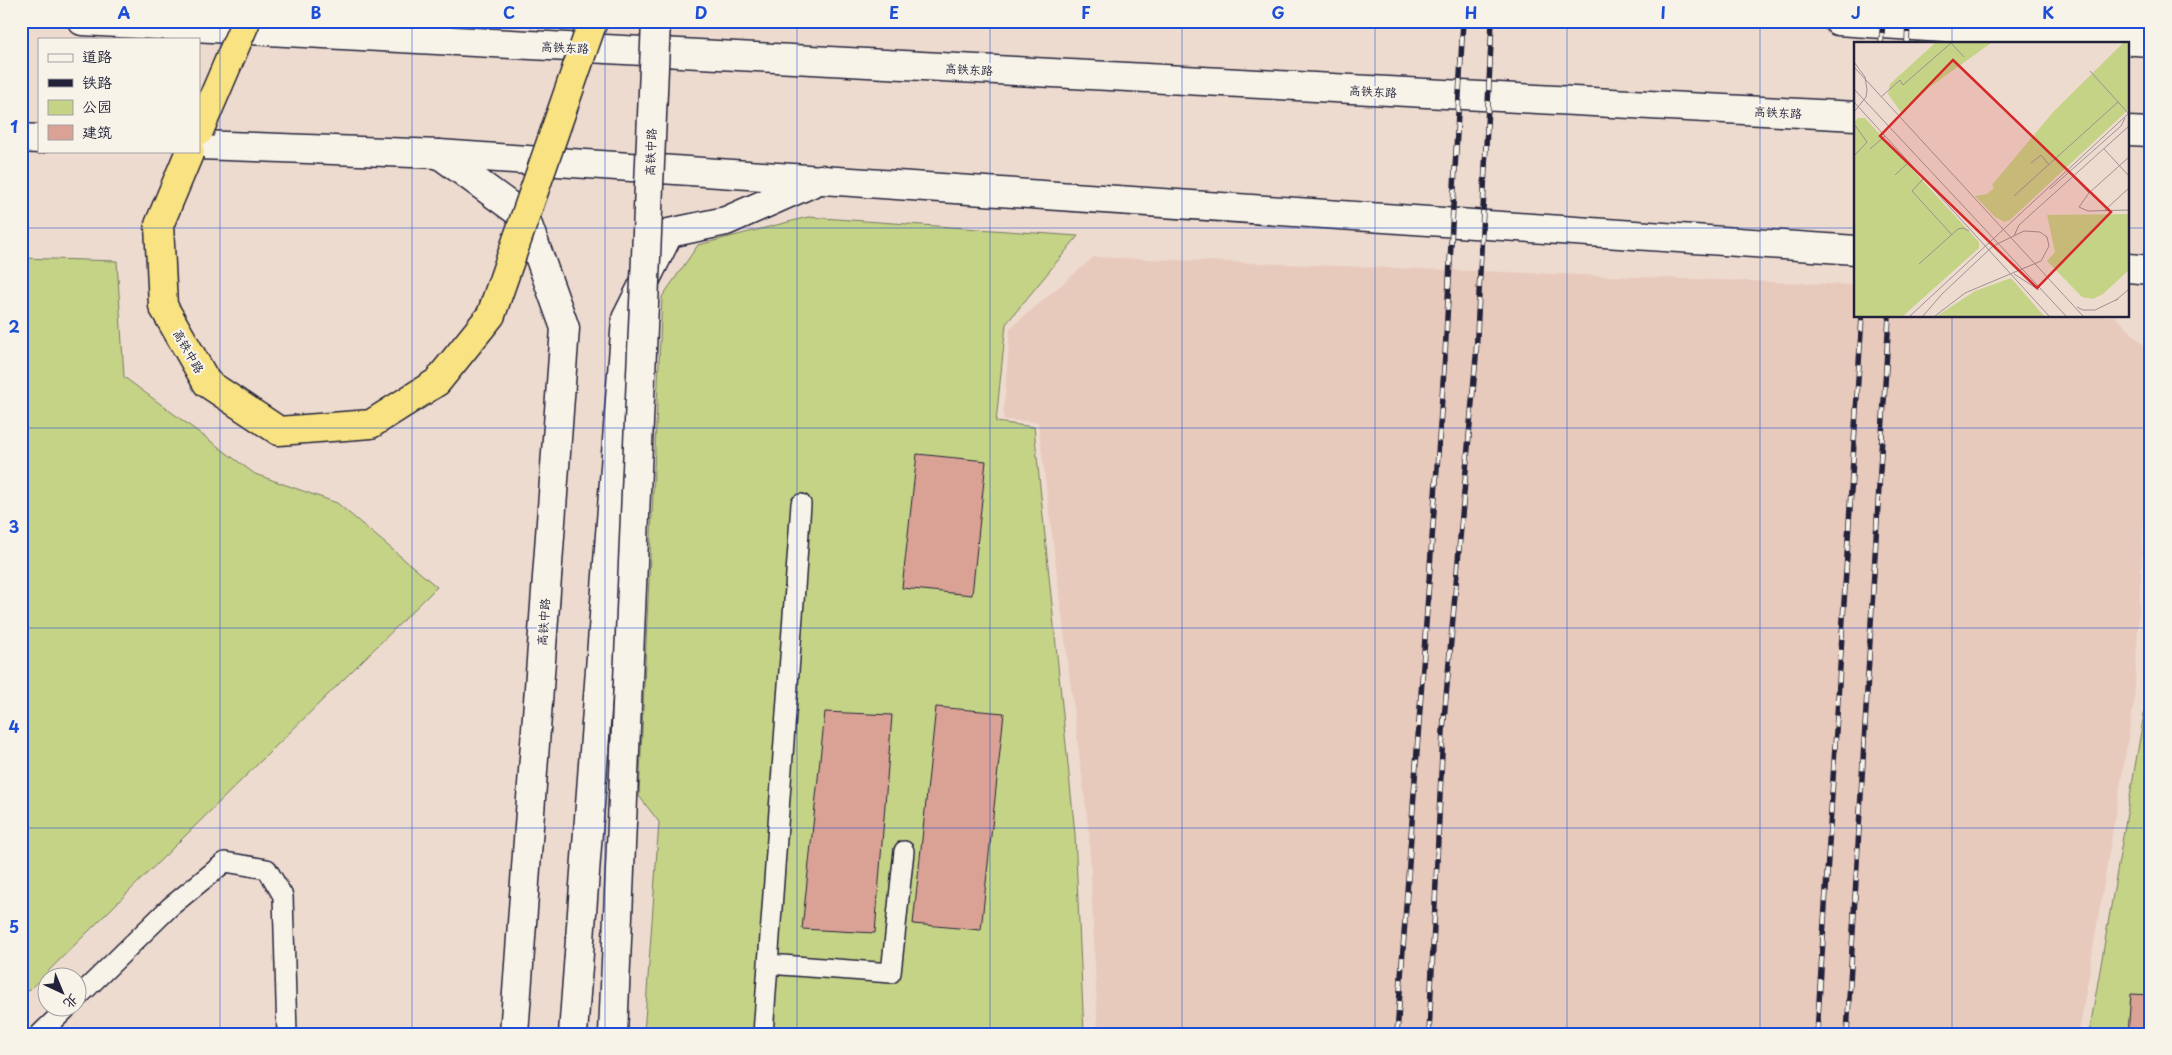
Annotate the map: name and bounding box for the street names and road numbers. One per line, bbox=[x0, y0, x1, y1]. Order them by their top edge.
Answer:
street label: 高铁东路 bbox=[541, 37, 589, 57]
street label: 高铁东路 bbox=[945, 59, 993, 79]
street label: 高铁东路 bbox=[1349, 81, 1397, 101]
street label: 高铁东路 bbox=[1754, 102, 1802, 122]
street label: 高铁中路 bbox=[640, 128, 660, 176]
street label: 高铁中路 bbox=[169, 326, 209, 376]
street label: 高铁中路 bbox=[532, 597, 554, 647]

